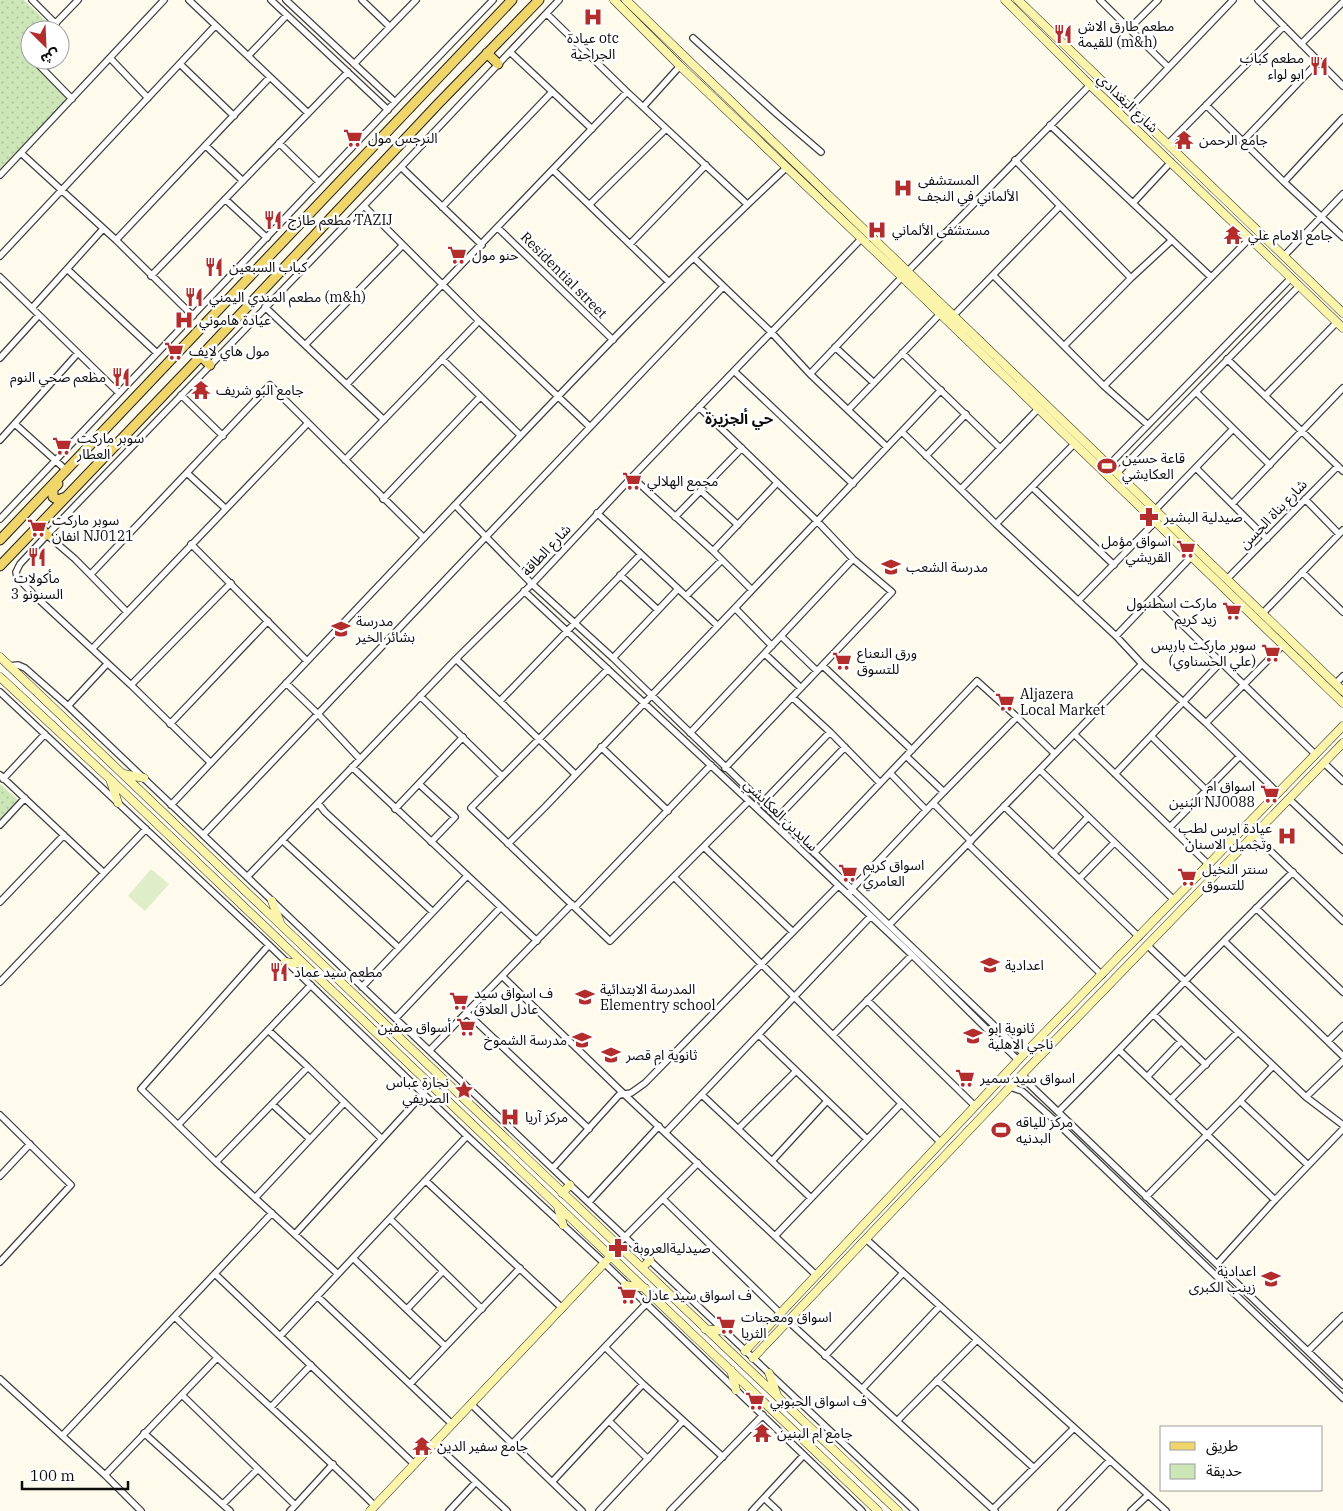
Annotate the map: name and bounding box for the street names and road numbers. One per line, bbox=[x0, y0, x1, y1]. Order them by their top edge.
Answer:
street label: شارع البغدادي bbox=[1092, 70, 1162, 138]
street label: Residential street bbox=[517, 228, 611, 322]
street label: شارع بناة الحسن bbox=[1235, 475, 1312, 554]
street label: شارع الطاقة bbox=[517, 520, 576, 581]
street label: سايدين العكايشي bbox=[739, 775, 822, 857]

